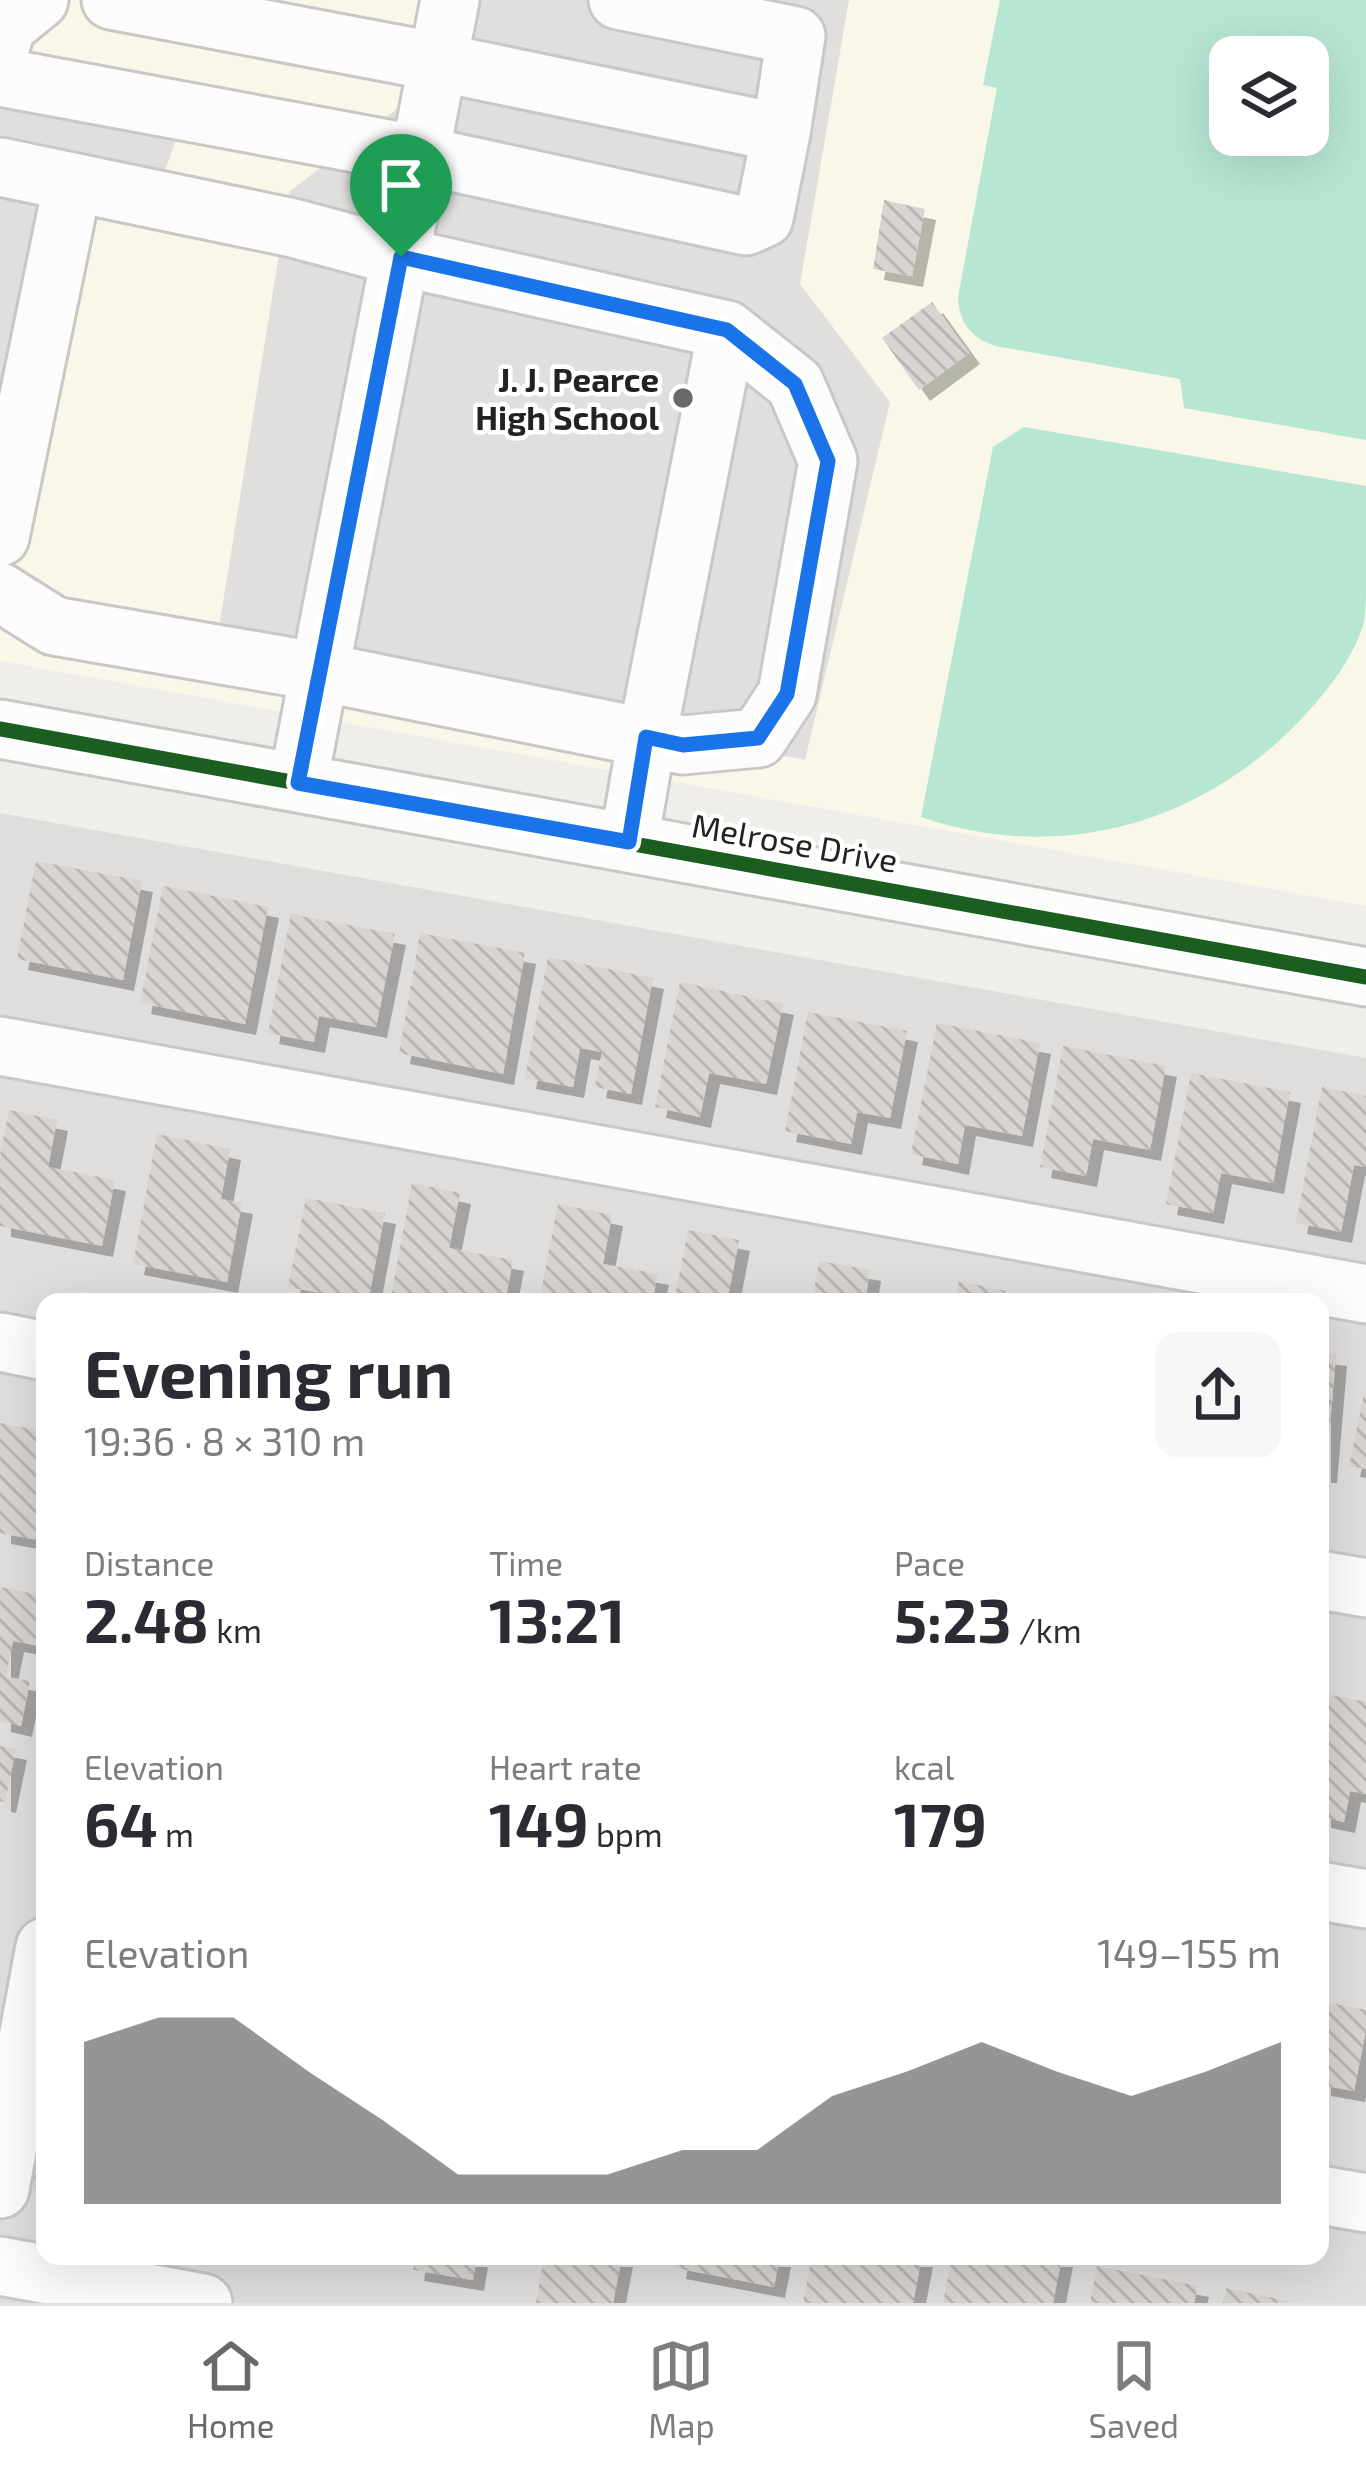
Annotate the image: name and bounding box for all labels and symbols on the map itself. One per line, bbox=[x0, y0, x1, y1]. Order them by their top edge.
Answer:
pin bbox=[350, 134, 452, 257]
place label: J. J. Pearce High School bbox=[475, 359, 659, 437]
marker: J. J. Pearce High School bbox=[670, 385, 696, 411]
street label: Melrose Drive bbox=[689, 804, 901, 880]

